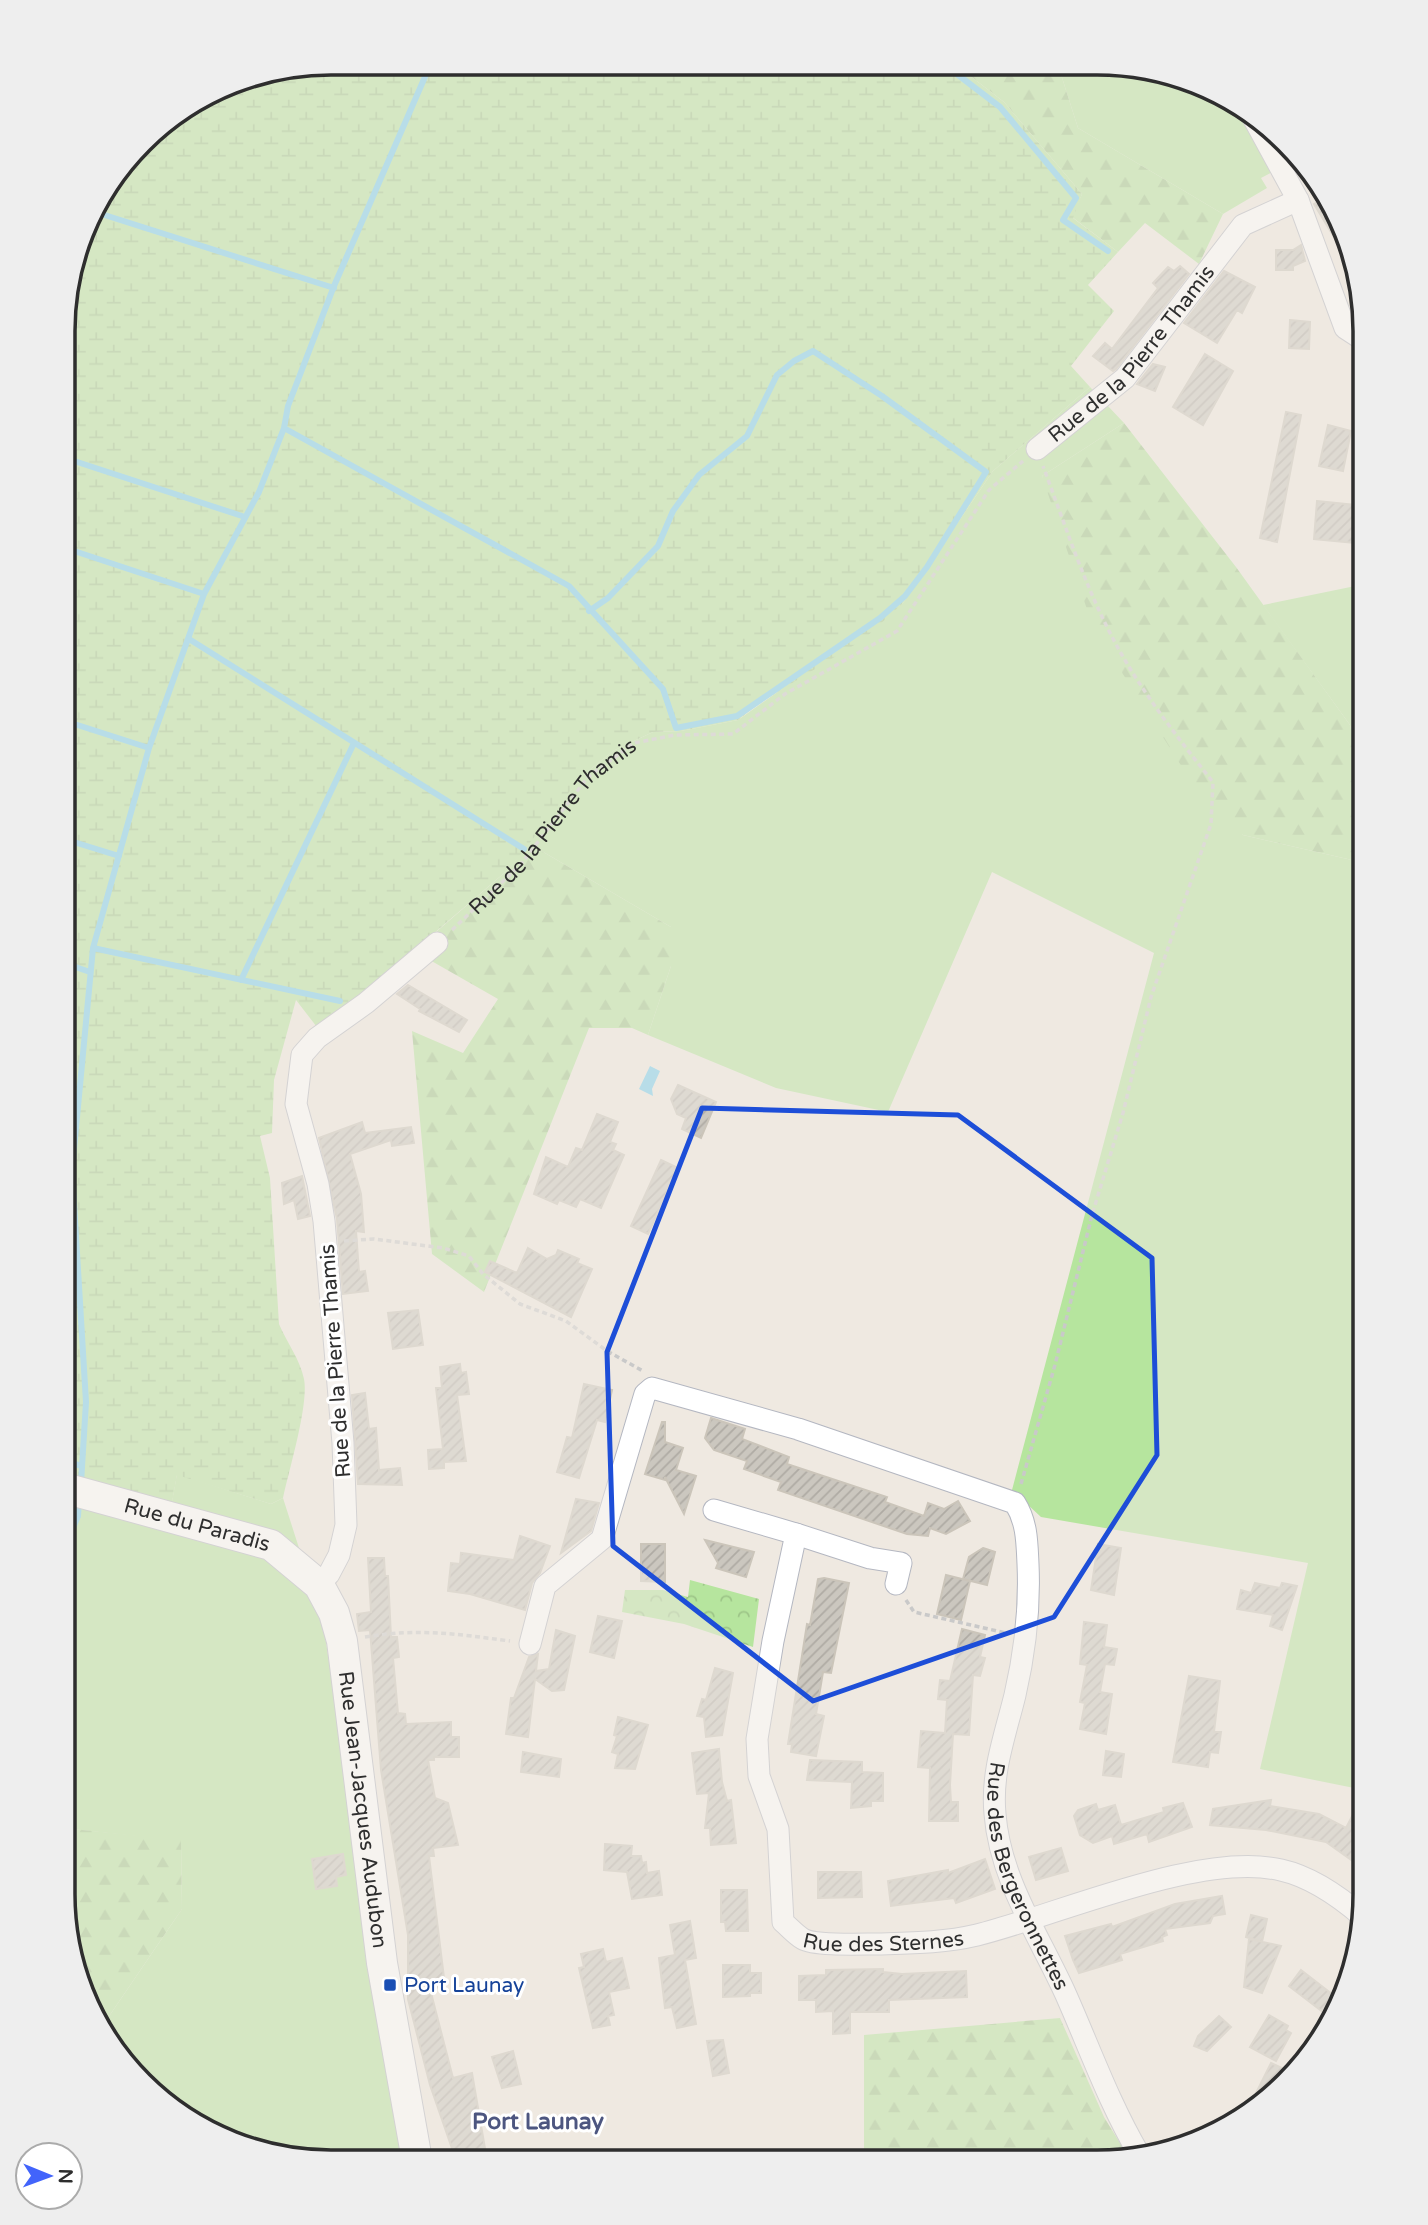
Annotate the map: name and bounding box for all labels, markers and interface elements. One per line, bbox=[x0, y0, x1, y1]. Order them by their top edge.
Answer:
street label: Rue de la Pierre Thamis bbox=[1043, 261, 1220, 448]
street label: Rue de la Pierre Thamis bbox=[464, 734, 641, 920]
street label: Rue de la Pierre Thamis bbox=[315, 1243, 356, 1479]
street label: Rue du Paradis bbox=[121, 1493, 273, 1557]
street label: Rue Jean-Jacques Audubon bbox=[333, 1670, 392, 1950]
street label: Rue des Bergeronnettes bbox=[981, 1760, 1074, 1994]
street label: Rue des Sternes bbox=[800, 1926, 966, 1957]
place label: Port Launay bbox=[404, 1973, 524, 1998]
marker: Port Launay bbox=[382, 1977, 398, 1993]
district label: Port Launay bbox=[472, 2108, 605, 2136]
north arrow bbox=[14, 2141, 84, 2211]
text: N bbox=[54, 2168, 76, 2184]

